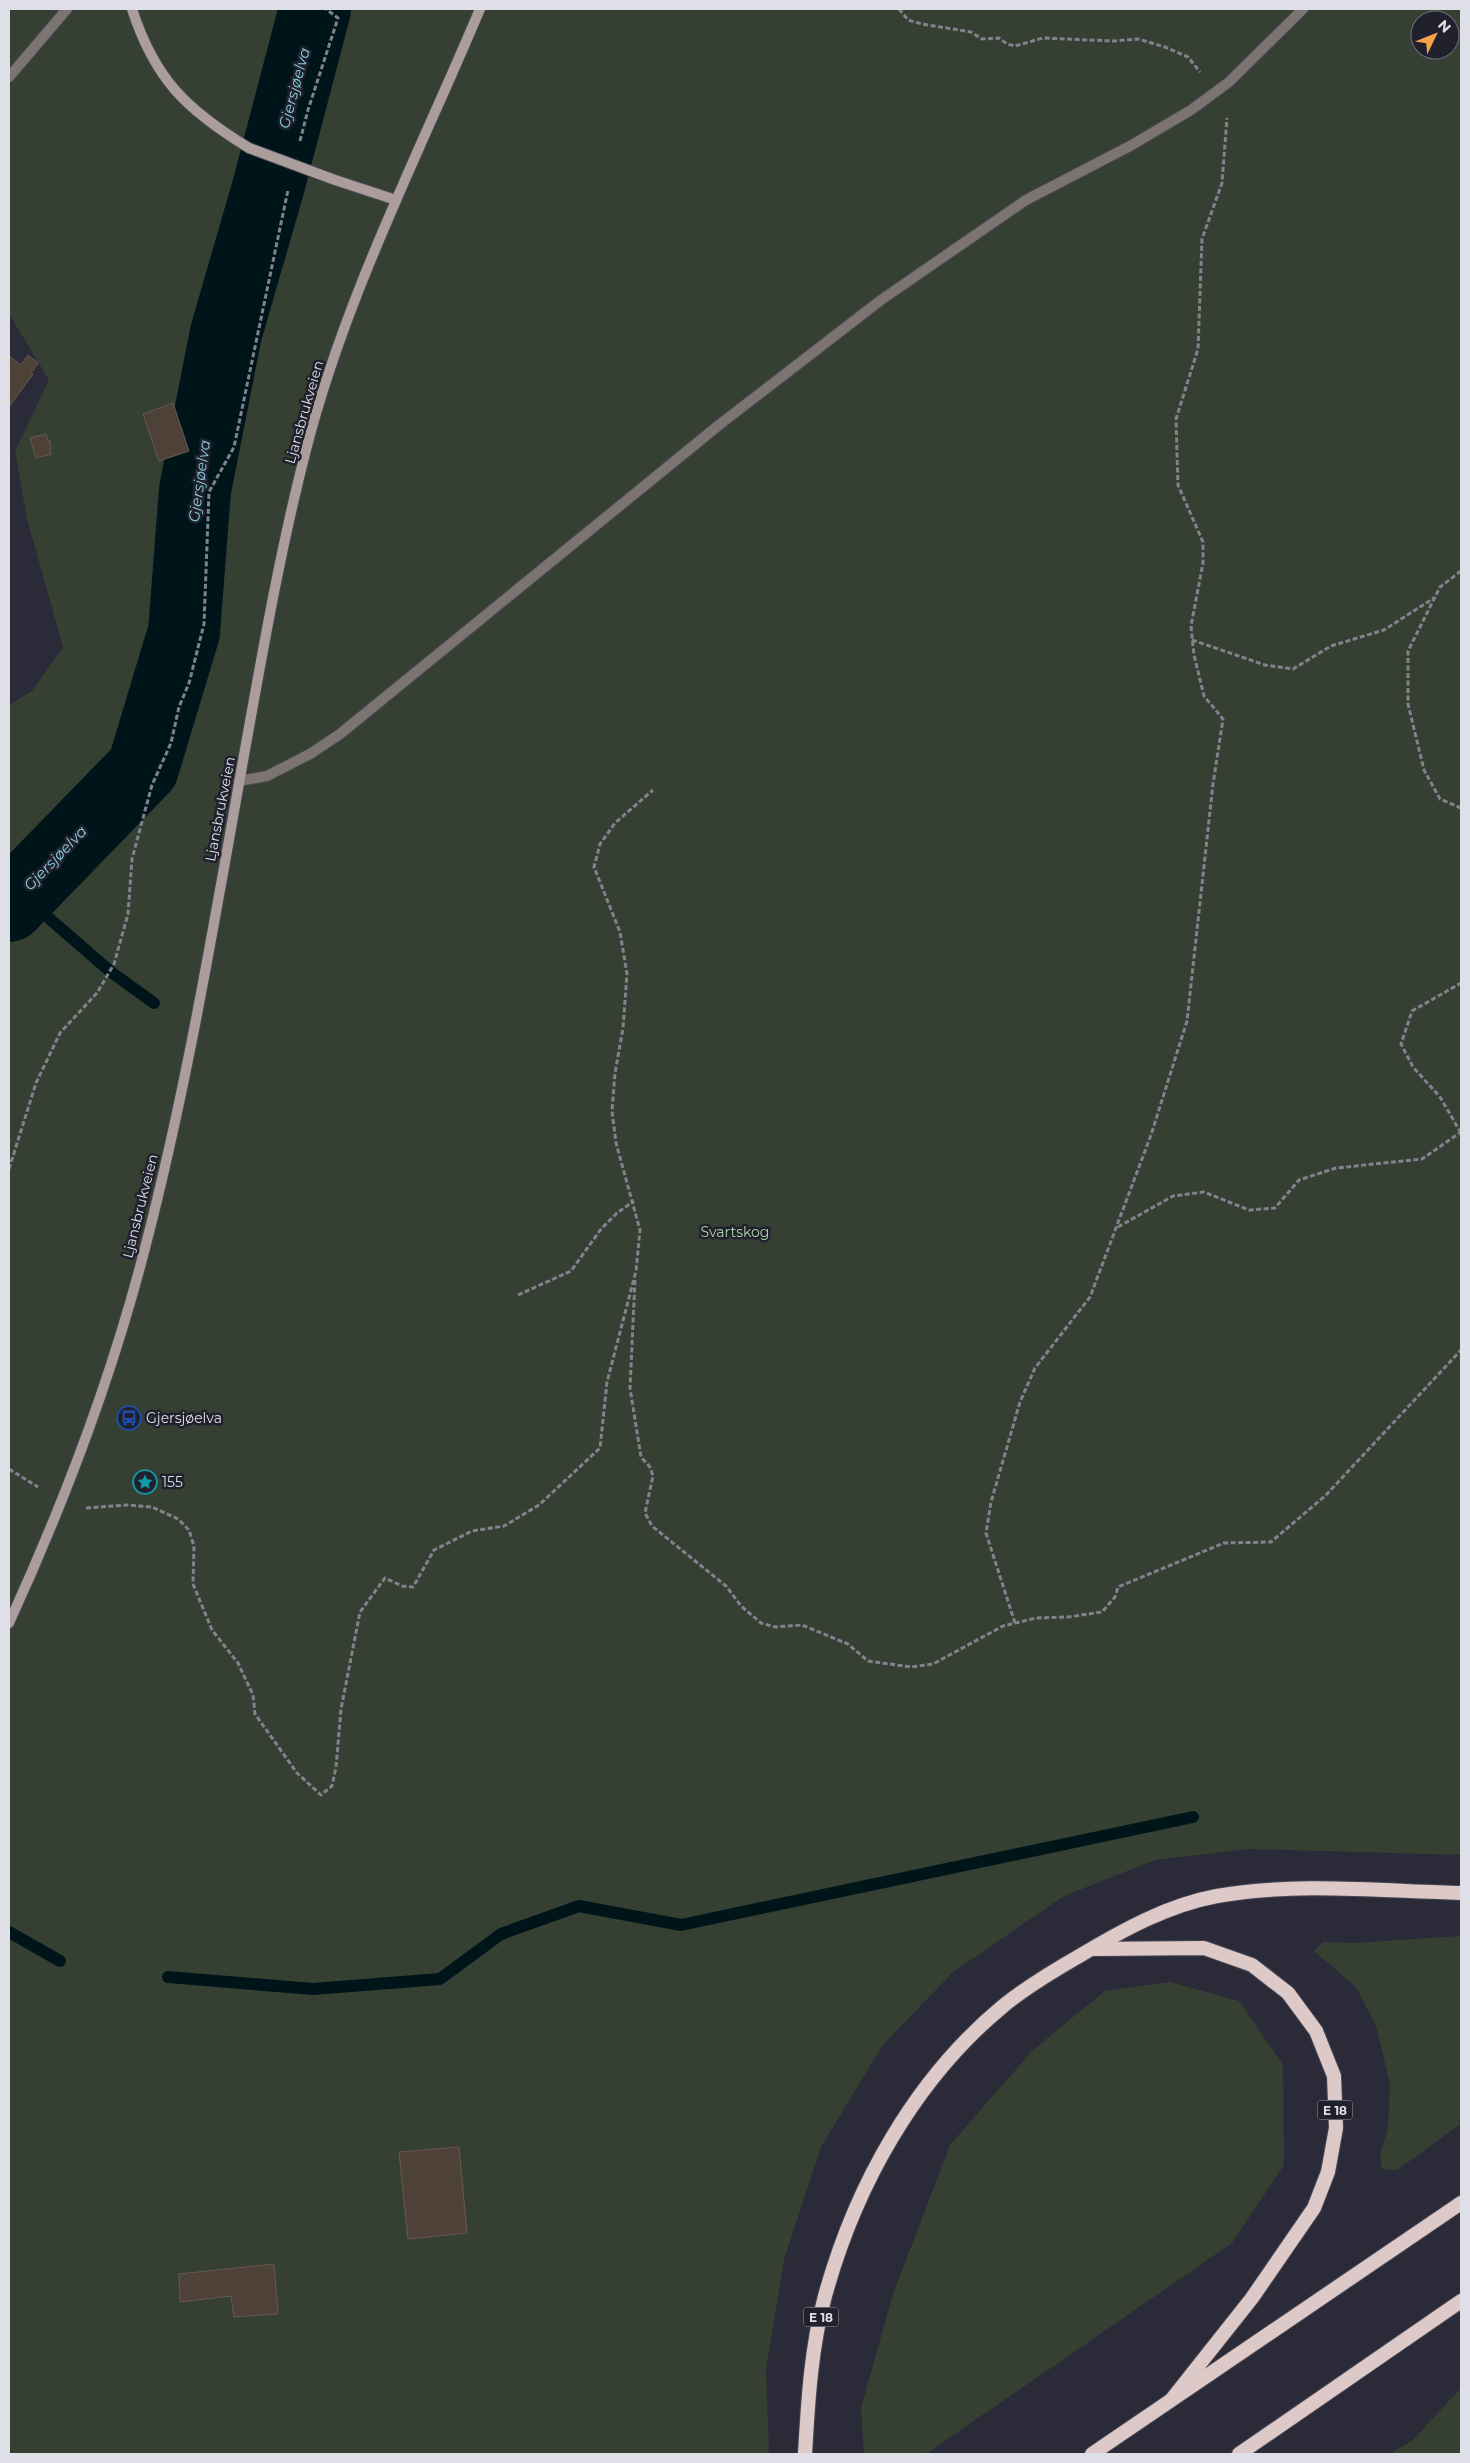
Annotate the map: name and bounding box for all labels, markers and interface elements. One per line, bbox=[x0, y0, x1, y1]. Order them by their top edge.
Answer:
north arrow bbox=[1410, 10, 1460, 60]
text: N bbox=[1434, 16, 1455, 36]
water label: Gjersjøelva bbox=[274, 46, 314, 130]
street label: Ljansbrukveien bbox=[281, 358, 327, 466]
water label: Gjersjøelva bbox=[184, 439, 214, 523]
street label: Ljansbrukveien bbox=[201, 755, 239, 863]
water label: Gjersjøelva bbox=[19, 822, 91, 894]
street label: Ljansbrukveien bbox=[118, 1152, 162, 1260]
park label: Svartskog bbox=[701, 1223, 769, 1241]
bus stop icon: Gjersjøelva bbox=[116, 1405, 142, 1431]
place label: Gjersjøelva bbox=[146, 1409, 222, 1427]
place icon: 155 bbox=[132, 1469, 158, 1495]
place label: 155 bbox=[162, 1473, 183, 1491]
road number: E 18 bbox=[1318, 2100, 1352, 2120]
road number: E 18 bbox=[804, 2308, 838, 2326]

